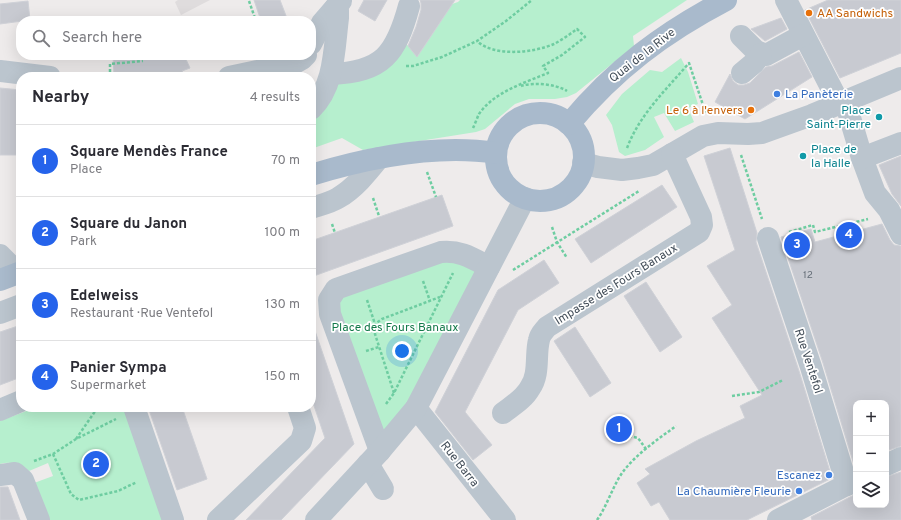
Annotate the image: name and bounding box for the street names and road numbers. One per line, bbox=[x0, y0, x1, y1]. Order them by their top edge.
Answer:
street label: Quai de la Rive bbox=[606, 25, 679, 87]
street label: Impasse des Fours Banaux bbox=[552, 240, 681, 329]
street label: Rue Ventefol bbox=[790, 327, 826, 396]
street label: Rue Barra bbox=[436, 439, 482, 491]

